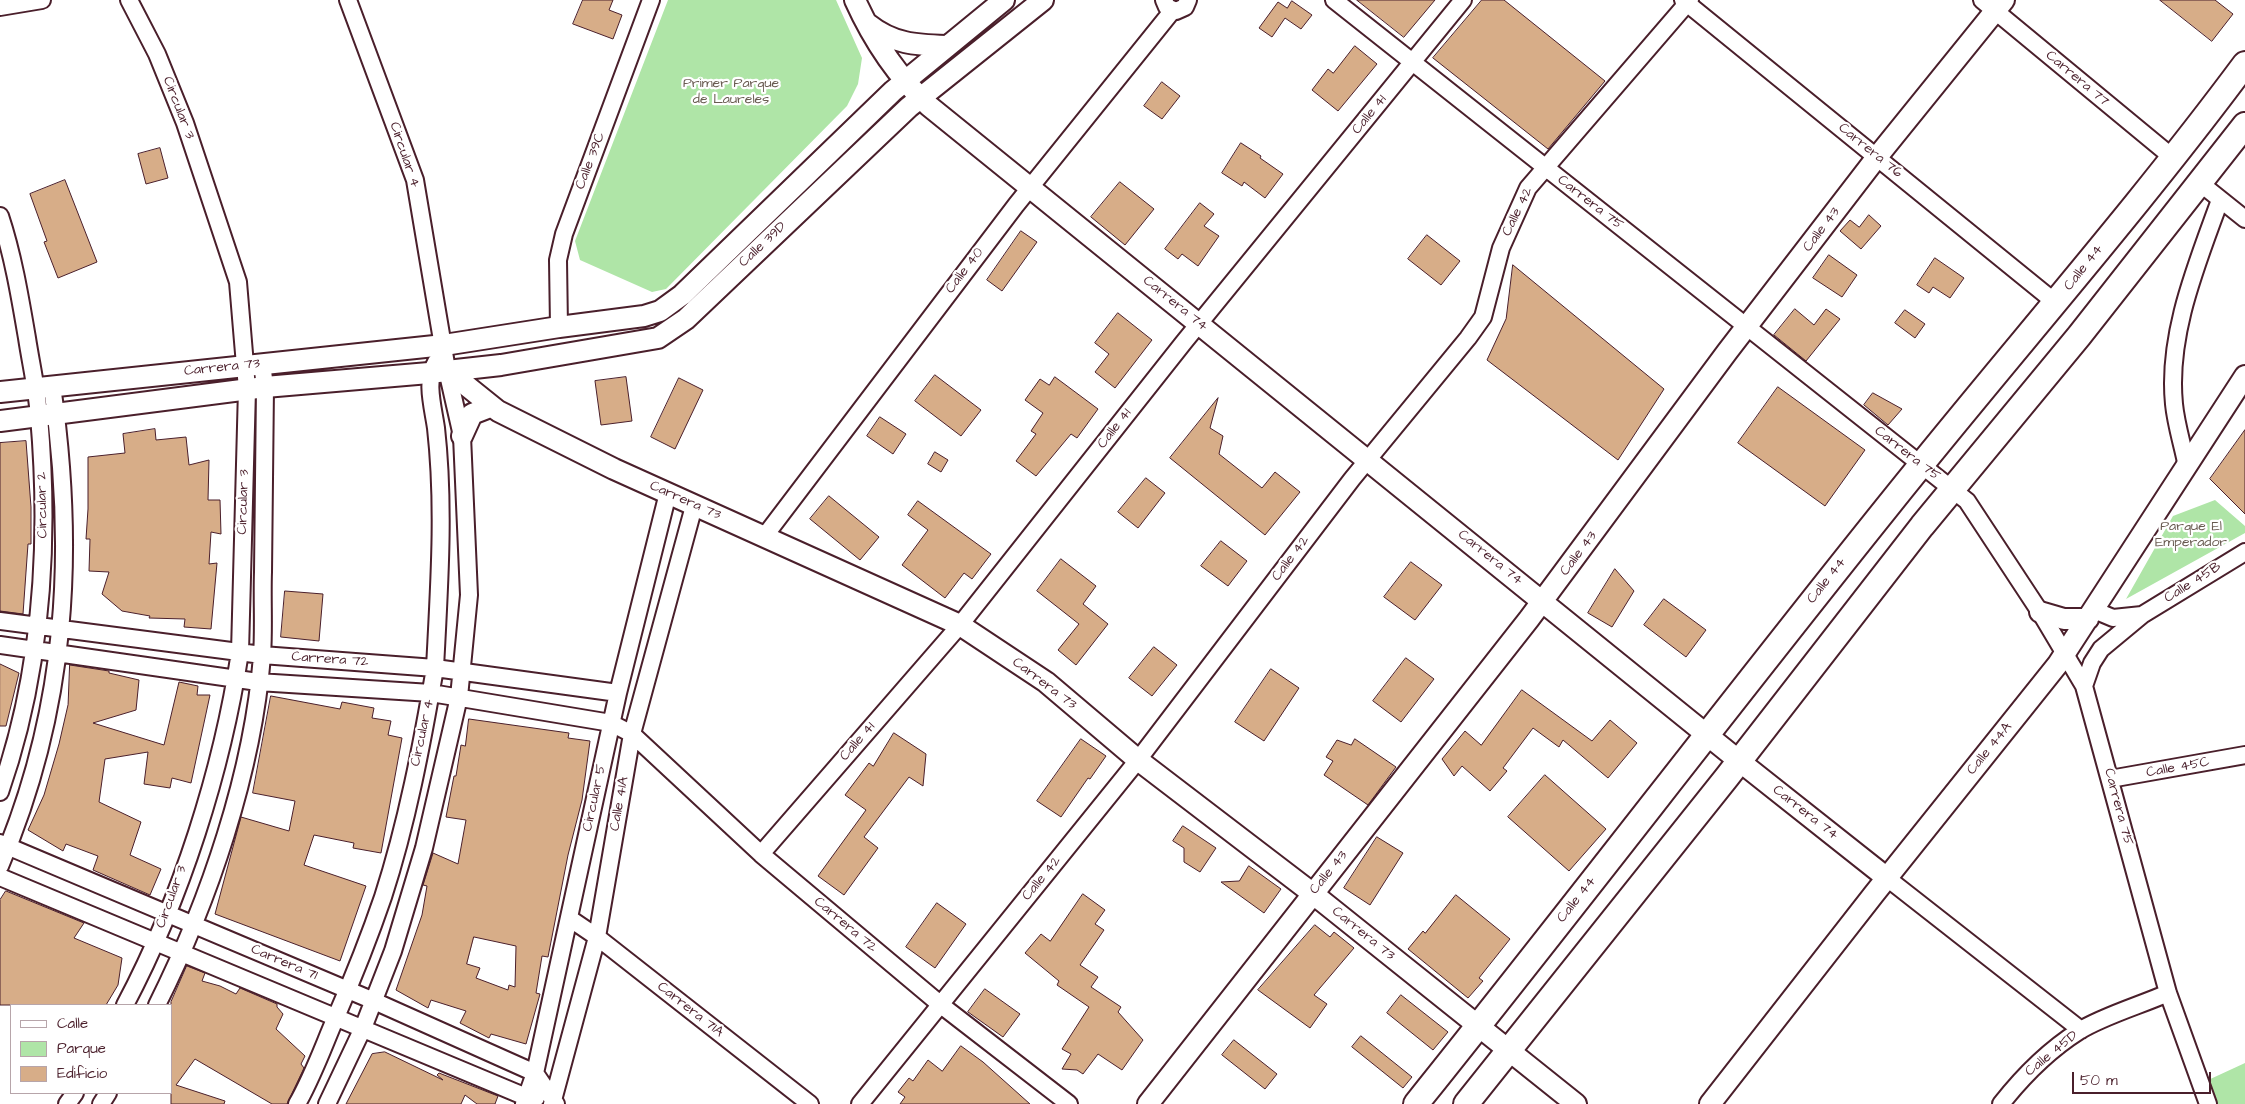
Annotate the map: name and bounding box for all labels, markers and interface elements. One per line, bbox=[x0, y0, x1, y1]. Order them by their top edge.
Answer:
street label: Carrera 77 bbox=[2042, 48, 2112, 110]
street label: Circular 3 bbox=[158, 74, 198, 142]
park label: Primer Parque de Laureles bbox=[683, 76, 779, 108]
street label: Calle 41 bbox=[1349, 92, 1391, 138]
street label: Circular 4 bbox=[385, 120, 423, 190]
street label: Carrera 76 bbox=[1834, 120, 1906, 182]
street label: Calle 39C bbox=[572, 130, 610, 192]
street label: Carrera 75 bbox=[1554, 172, 1626, 234]
street label: Calle 42 bbox=[1499, 185, 1537, 239]
street label: Calle 43 bbox=[1800, 204, 1844, 256]
street label: Calle 39D bbox=[736, 219, 790, 271]
street label: Calle 44 bbox=[2061, 242, 2107, 294]
street label: Calle 40 bbox=[942, 245, 988, 297]
street label: Carrera 74 bbox=[1139, 273, 1211, 335]
street label: Carrera 73 bbox=[183, 356, 261, 380]
street label: Calle 41 bbox=[1094, 406, 1136, 452]
street label: Carrera 75 bbox=[1871, 423, 1943, 485]
street label: Circular 3 bbox=[234, 469, 254, 535]
street label: Circular 2 bbox=[34, 472, 52, 538]
street label: Carrera 73 bbox=[647, 478, 723, 524]
park label: Parque El Emperador bbox=[2155, 519, 2227, 552]
street label: Carrera 74 bbox=[1454, 527, 1526, 589]
street label: Calle 43 bbox=[1557, 528, 1601, 580]
street label: Calle 42 bbox=[1269, 533, 1313, 585]
street label: Calle 44 bbox=[1804, 555, 1850, 607]
street label: Calle 45B bbox=[2161, 559, 2225, 607]
street label: Carrera 72 bbox=[291, 649, 369, 671]
street label: Carrera 73 bbox=[1008, 654, 1080, 714]
street label: Circular 4 bbox=[408, 698, 438, 768]
street label: Calle 41 bbox=[837, 719, 879, 765]
street label: Calle 44A bbox=[1964, 719, 2016, 779]
street label: Calle 45C bbox=[2145, 754, 2211, 782]
street label: Circular 5 bbox=[580, 763, 610, 833]
street label: Carrera 75 bbox=[2100, 767, 2136, 847]
street label: Calle 41A bbox=[607, 776, 633, 832]
street label: Carrera 74 bbox=[1769, 782, 1841, 844]
street label: Calle 43 bbox=[1306, 848, 1352, 898]
street label: Calle 42 bbox=[1019, 853, 1065, 905]
street label: Circular 3 bbox=[153, 863, 191, 931]
street label: Calle 44 bbox=[1554, 874, 1600, 926]
street label: Carrera 72 bbox=[810, 894, 880, 956]
street label: Carrera 73 bbox=[1328, 903, 1398, 965]
street label: Carrera 71 bbox=[248, 941, 320, 985]
street label: Carrera 71A bbox=[653, 979, 727, 1041]
legend bbox=[10, 1004, 172, 1094]
text: Calle bbox=[57, 1013, 88, 1034]
street label: Calle 45D bbox=[2022, 1028, 2082, 1080]
text: Parque bbox=[57, 1038, 106, 1059]
scale bar bbox=[2075, 1062, 2214, 1094]
text: Edificio bbox=[57, 1063, 107, 1084]
text: 50 m bbox=[2080, 1070, 2118, 1091]

